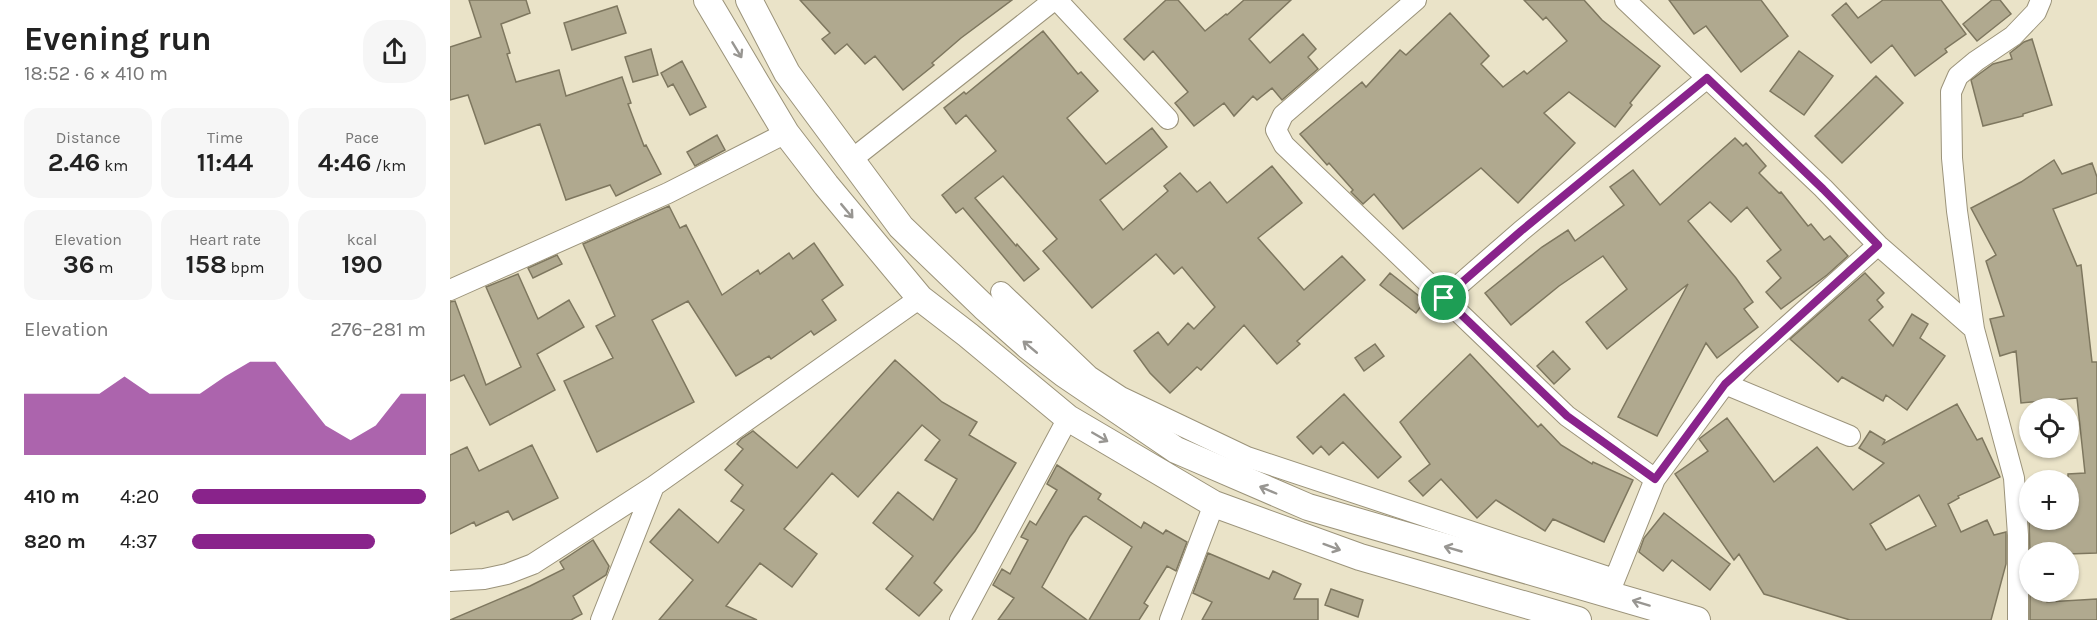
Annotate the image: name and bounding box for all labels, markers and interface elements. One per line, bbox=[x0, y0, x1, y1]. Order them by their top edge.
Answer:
text: Evening run bbox=[24, 20, 212, 58]
button: share bbox=[363, 20, 426, 83]
one-way arrow bbox=[731, 41, 743, 58]
text: 18:52 · 6 × 410 m bbox=[24, 62, 168, 85]
text: Distance bbox=[56, 128, 120, 147]
text: Time bbox=[207, 128, 243, 147]
text: Pace bbox=[345, 128, 379, 147]
text: 2.46 bbox=[48, 147, 100, 178]
text: 11:44 bbox=[197, 147, 253, 178]
text: 4:46 bbox=[318, 147, 372, 178]
text: km bbox=[100, 156, 128, 175]
text: /km bbox=[372, 156, 406, 175]
one-way arrow bbox=[840, 203, 853, 219]
text: Elevation bbox=[54, 230, 122, 249]
text: Heart rate bbox=[189, 230, 261, 249]
text: kcal bbox=[347, 230, 377, 249]
text: 36 bbox=[63, 249, 95, 280]
text: 158 bbox=[186, 249, 227, 280]
text: 190 bbox=[341, 249, 383, 280]
text: m bbox=[95, 258, 113, 277]
text: bpm bbox=[227, 258, 264, 277]
pin bbox=[1418, 272, 1469, 323]
icon: arrive bbox=[1427, 281, 1460, 314]
text: Elevation bbox=[24, 318, 109, 341]
text: 276–281 m bbox=[330, 318, 426, 341]
one-way arrow bbox=[1023, 340, 1038, 354]
map controls bbox=[2019, 398, 2079, 602]
button: locate bbox=[2019, 398, 2079, 458]
one-way arrow bbox=[1091, 432, 1108, 444]
button: + bbox=[2019, 470, 2079, 530]
one-way arrow bbox=[1259, 483, 1277, 495]
text: 410 m bbox=[24, 485, 80, 508]
text: 4:20 bbox=[120, 485, 159, 508]
text: 820 m bbox=[24, 530, 86, 553]
text: 4:37 bbox=[120, 530, 157, 553]
one-way arrow bbox=[1322, 542, 1341, 553]
button: − bbox=[2019, 542, 2079, 602]
one-way arrow bbox=[1444, 543, 1463, 554]
one-way arrow bbox=[1632, 597, 1651, 608]

